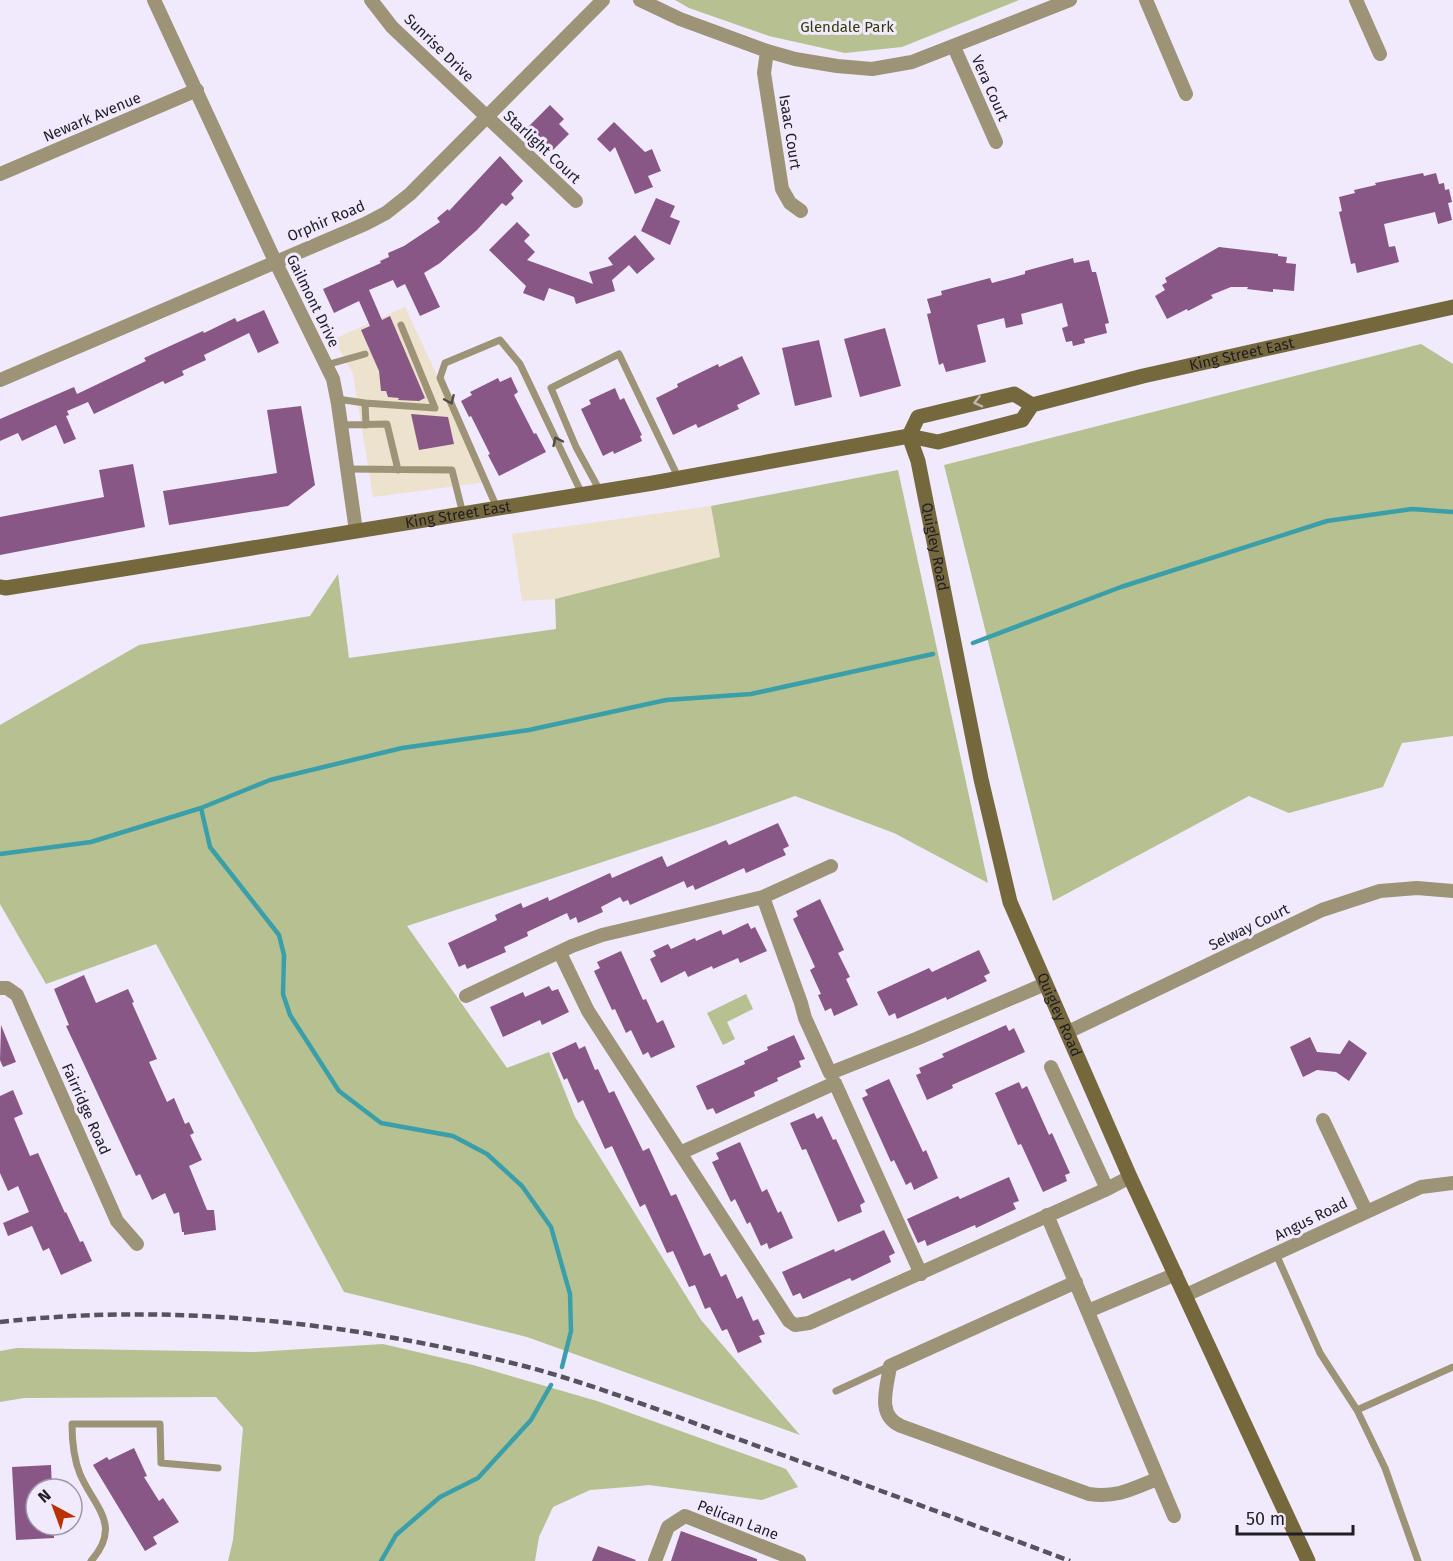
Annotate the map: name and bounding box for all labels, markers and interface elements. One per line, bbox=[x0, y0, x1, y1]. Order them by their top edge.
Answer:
street label: Sunrise Drive bbox=[400, 10, 478, 86]
park label: Glendale Park bbox=[800, 18, 894, 36]
street label: Vera Court bbox=[967, 52, 1013, 124]
street label: Newark Avenue bbox=[40, 88, 144, 146]
street label: Isaac Court bbox=[775, 93, 805, 171]
street label: Starlight Court bbox=[500, 107, 585, 188]
street label: Orphir Road bbox=[285, 197, 367, 245]
street label: Gailmont Drive bbox=[283, 252, 343, 350]
street label: King Street East bbox=[1188, 334, 1296, 374]
one-way arrow bbox=[442, 394, 454, 405]
one-way arrow bbox=[973, 395, 983, 408]
one-way arrow bbox=[553, 437, 565, 448]
street label: King Street East bbox=[404, 497, 513, 532]
street label: Quigley Road bbox=[917, 501, 953, 592]
street label: Selway Court bbox=[1206, 899, 1293, 954]
street label: Quigley Road bbox=[1033, 970, 1085, 1059]
street label: Fairridge Road bbox=[58, 1061, 114, 1157]
street label: Angus Road bbox=[1271, 1194, 1351, 1244]
north arrow bbox=[24, 1477, 84, 1537]
text: N bbox=[34, 1485, 55, 1507]
street label: Pelican Lane bbox=[695, 1496, 781, 1544]
scale bar bbox=[1237, 1498, 1352, 1536]
text: 50 m bbox=[1246, 1508, 1285, 1530]

